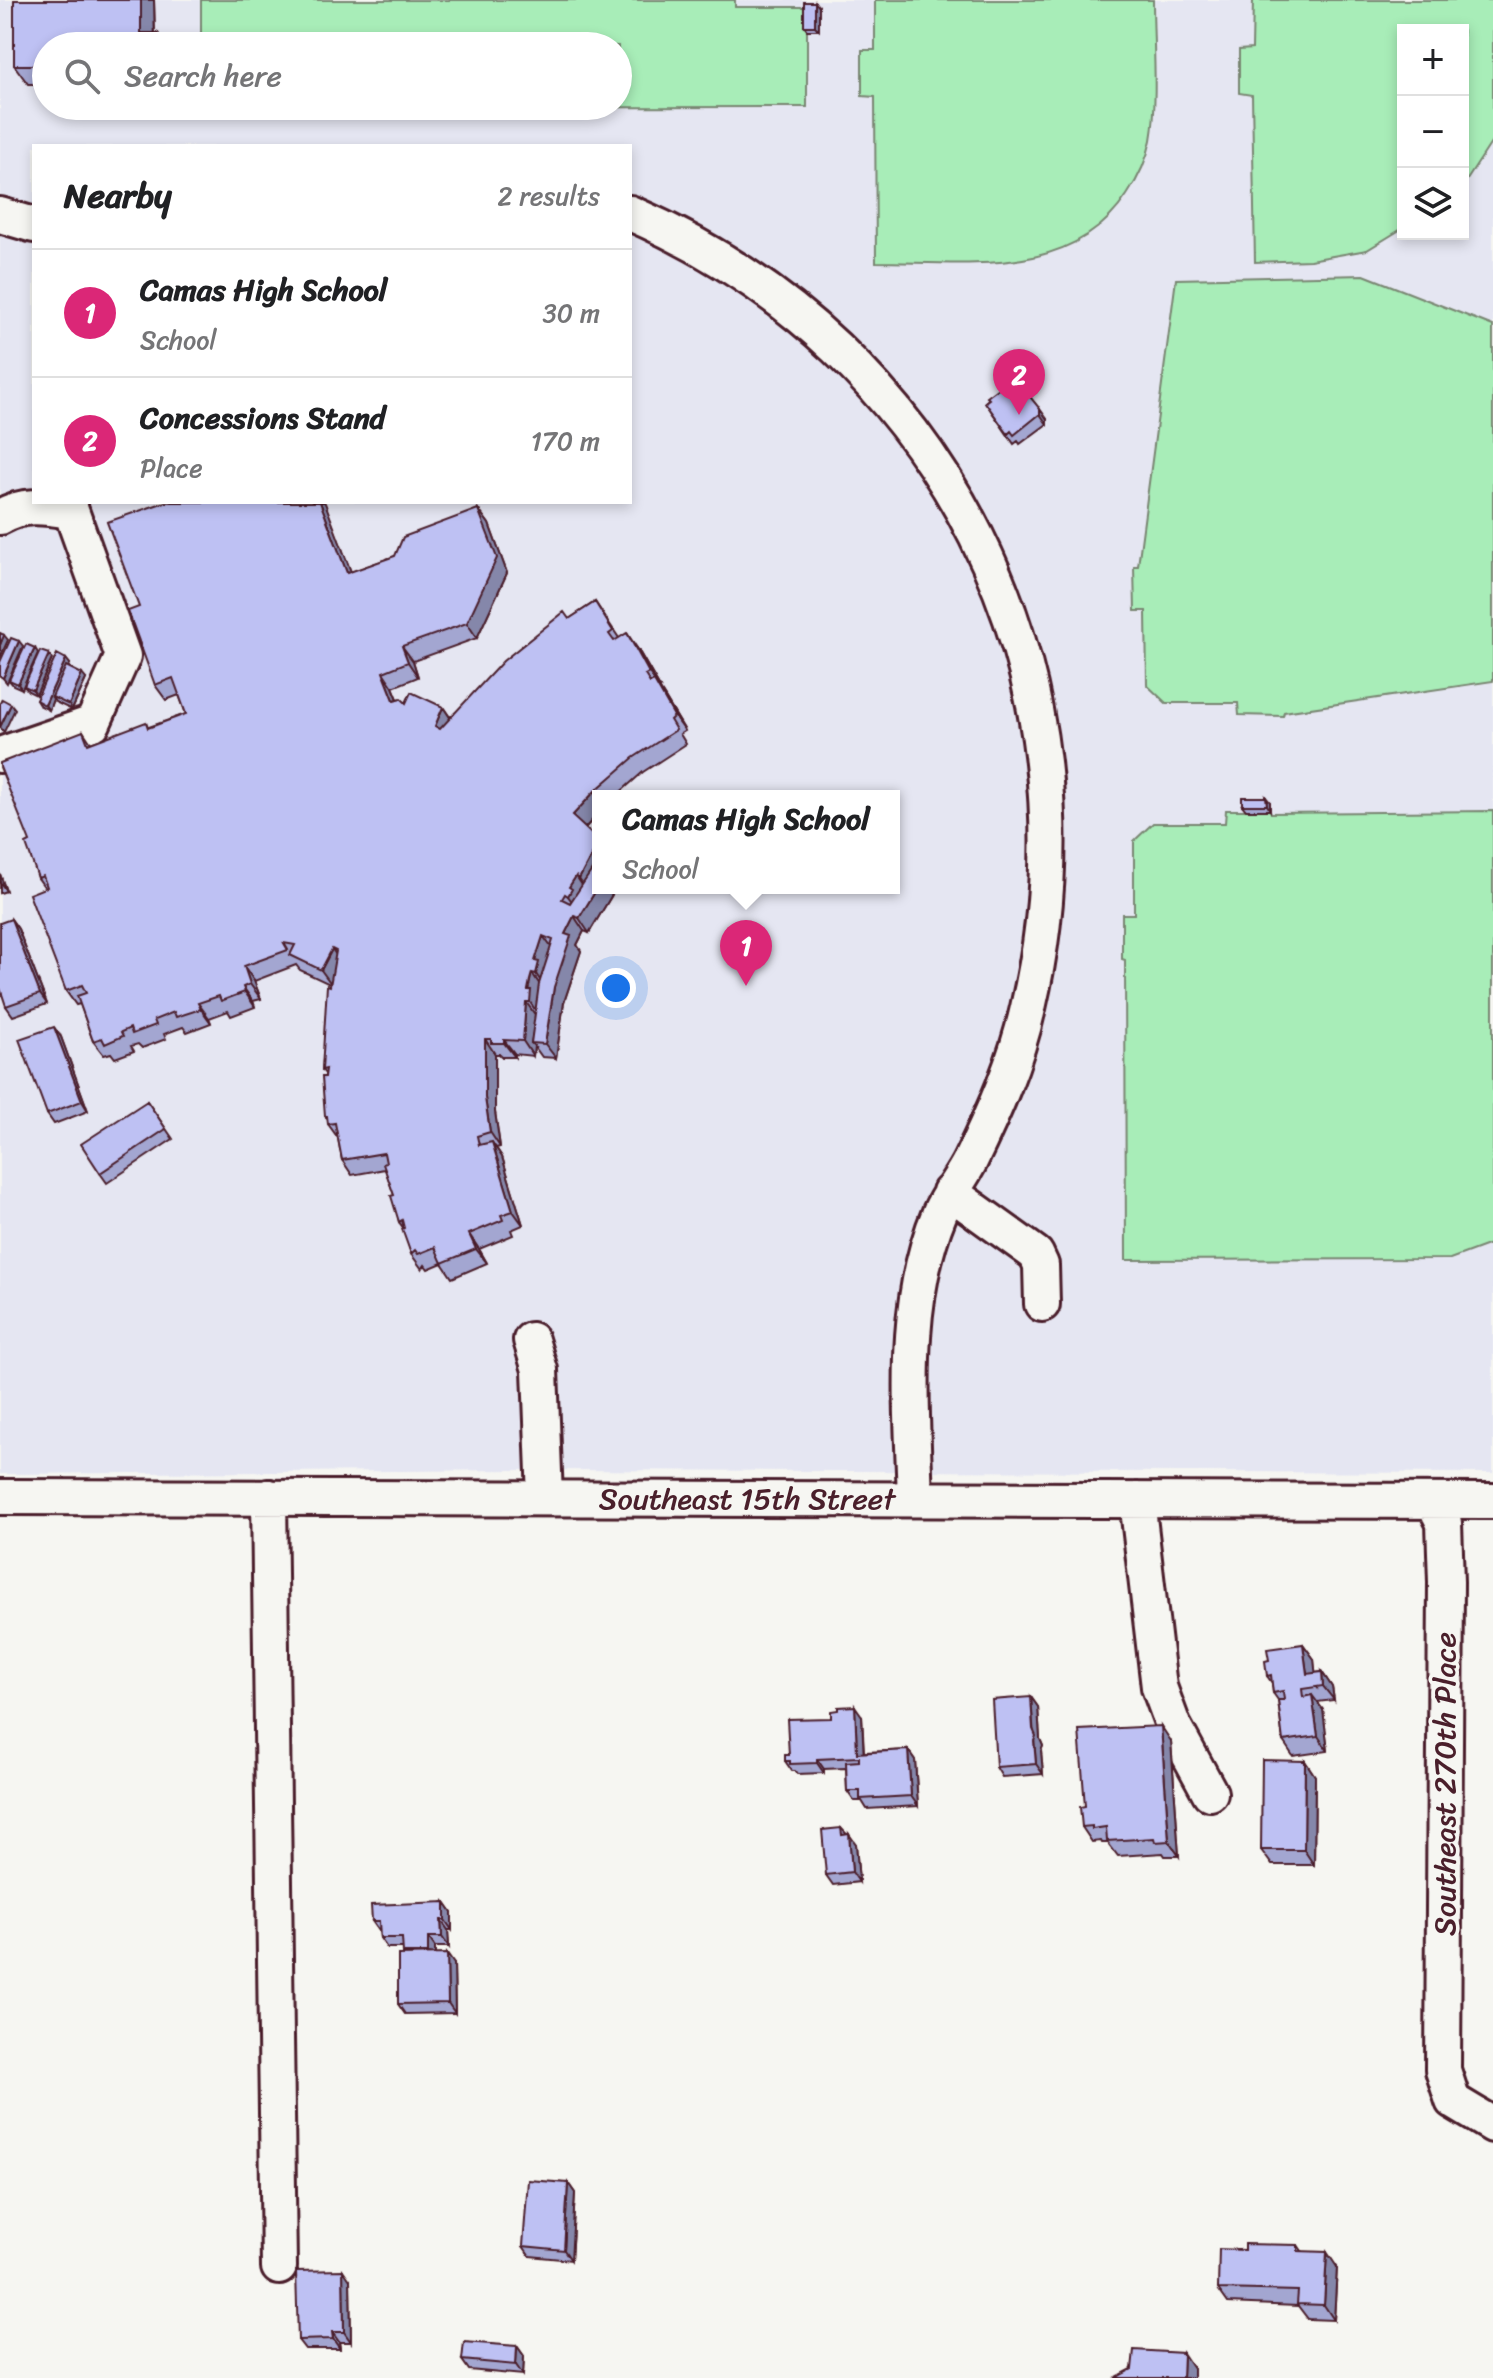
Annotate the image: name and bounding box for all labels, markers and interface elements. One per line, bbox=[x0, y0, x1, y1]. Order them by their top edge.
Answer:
map controls bbox=[1397, 24, 1469, 240]
button: + bbox=[1397, 24, 1469, 96]
search box bbox=[32, 32, 632, 120]
text: Search here bbox=[124, 49, 282, 103]
icon: search bbox=[60, 54, 104, 98]
button: − bbox=[1397, 96, 1469, 168]
text: Nearby bbox=[64, 166, 172, 226]
button: layers bbox=[1397, 168, 1469, 240]
text: 2 results bbox=[498, 173, 600, 219]
text: Camas High School bbox=[140, 263, 387, 317]
text: 1 bbox=[84, 290, 96, 336]
text: 30 m bbox=[543, 290, 600, 336]
text: School bbox=[140, 317, 217, 363]
pin: 2 bbox=[993, 349, 1045, 415]
text: Concessions Stand bbox=[140, 391, 385, 445]
text: 2 bbox=[82, 418, 98, 464]
text: 170 m bbox=[531, 418, 600, 464]
text: Place bbox=[140, 445, 203, 491]
popup bbox=[592, 790, 900, 894]
text: Camas High School bbox=[622, 792, 870, 846]
text: School bbox=[622, 846, 699, 892]
pin: 1 bbox=[720, 920, 772, 986]
your location bbox=[596, 968, 636, 1008]
street label: Southeast 15th Street bbox=[599, 1472, 897, 1526]
street label: Southeast 270th Place bbox=[1418, 1632, 1472, 1936]

